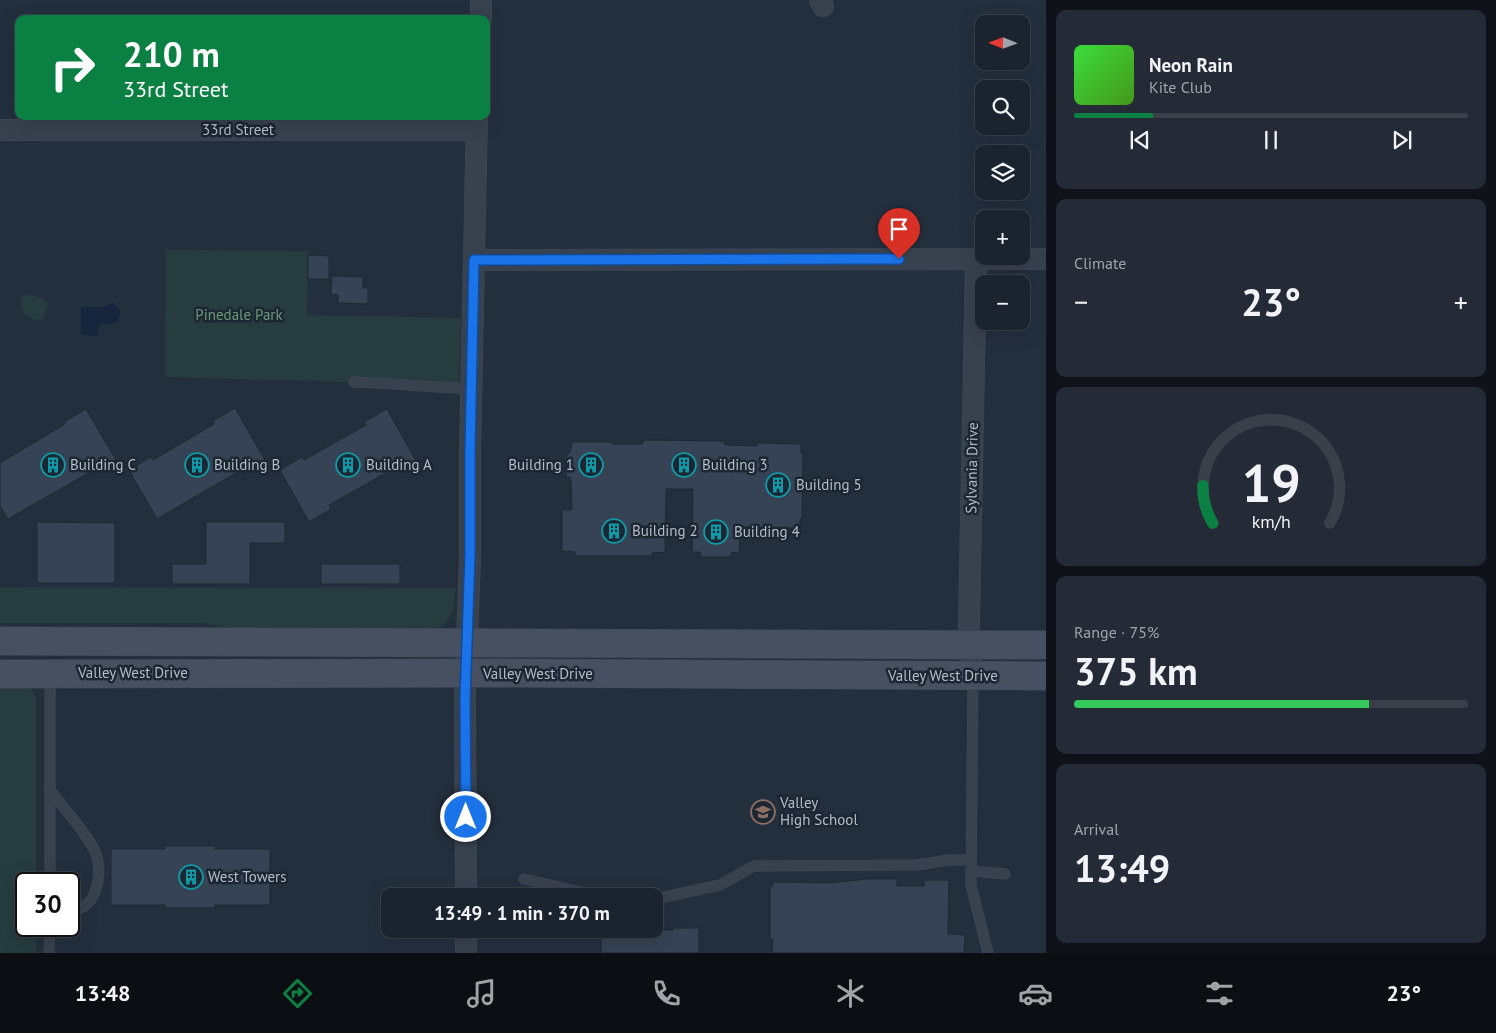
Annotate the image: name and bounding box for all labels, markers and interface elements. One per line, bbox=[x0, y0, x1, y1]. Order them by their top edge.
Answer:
north arrow bbox=[975, 15, 1030, 70]
map controls bbox=[975, 15, 1030, 330]
text: 210 m bbox=[123, 31, 220, 77]
icon: right bbox=[40, 35, 105, 100]
text: Neon Rain bbox=[1149, 53, 1233, 77]
text: 33rd Street bbox=[123, 75, 228, 103]
text: Kite Club bbox=[1149, 77, 1212, 97]
button: search bbox=[975, 80, 1030, 135]
street label: 33rd Street bbox=[202, 120, 274, 139]
icon: previous bbox=[1126, 126, 1154, 154]
icon: pause bbox=[1257, 126, 1285, 154]
icon: next bbox=[1388, 126, 1416, 154]
button: layers bbox=[975, 145, 1030, 200]
pin bbox=[878, 208, 920, 259]
button: + bbox=[975, 210, 1030, 265]
icon: arrive bbox=[885, 215, 913, 243]
text: Climate bbox=[1074, 253, 1126, 273]
button: − bbox=[975, 275, 1030, 330]
text: 23° bbox=[1241, 277, 1301, 326]
text: − bbox=[1074, 283, 1088, 320]
text: + bbox=[1454, 283, 1468, 320]
park label: Pinedale Park bbox=[195, 305, 283, 324]
street label: Sylvania Drive bbox=[961, 422, 982, 514]
text: 19 bbox=[1242, 449, 1300, 516]
building icon: Building C bbox=[40, 452, 66, 478]
building icon: Building B bbox=[184, 452, 210, 478]
building icon: Building A bbox=[335, 452, 361, 478]
building icon: Building 1 bbox=[578, 452, 604, 478]
building icon: Building 3 bbox=[671, 452, 697, 478]
place label: Building C bbox=[70, 455, 136, 474]
place label: Building B bbox=[214, 455, 280, 474]
place label: Building A bbox=[366, 455, 432, 474]
place label: Building 1 bbox=[508, 455, 574, 474]
place label: Building 3 bbox=[702, 455, 768, 474]
building icon: Building 5 bbox=[765, 472, 791, 498]
place label: Building 5 bbox=[796, 475, 862, 494]
text: km/h bbox=[1251, 510, 1291, 533]
building icon: Building 2 bbox=[601, 518, 627, 544]
building icon: Building 4 bbox=[703, 519, 729, 545]
place label: Building 2 bbox=[632, 521, 698, 540]
place label: Building 4 bbox=[734, 522, 800, 541]
text: Range · 75% bbox=[1074, 622, 1159, 642]
text: 375 km bbox=[1074, 646, 1198, 695]
street label: Valley West Drive bbox=[77, 663, 188, 682]
street label: Valley West Drive bbox=[482, 664, 593, 683]
street label: Valley West Drive bbox=[887, 666, 998, 685]
position arrow bbox=[439, 790, 491, 842]
place label: Valley High School bbox=[779, 793, 858, 829]
school or university icon: Valley High School bbox=[750, 799, 776, 825]
text: Arrival bbox=[1074, 819, 1119, 839]
text: 13:49 bbox=[1074, 843, 1170, 892]
building icon: West Towers bbox=[178, 864, 204, 890]
place label: West Towers bbox=[208, 867, 287, 886]
speed limit sign: 30 bbox=[15, 872, 80, 937]
text: 13:49 · 1 min · 370 m bbox=[434, 901, 610, 925]
icon: directions bbox=[280, 976, 315, 1011]
icon: music bbox=[464, 976, 499, 1011]
icon: phone bbox=[649, 976, 684, 1011]
icon: climate bbox=[833, 976, 868, 1011]
icon: car bbox=[1018, 976, 1053, 1011]
icon: filters bbox=[1202, 976, 1237, 1011]
text: 13:48 bbox=[75, 979, 131, 1007]
text: 23° bbox=[1387, 979, 1421, 1007]

